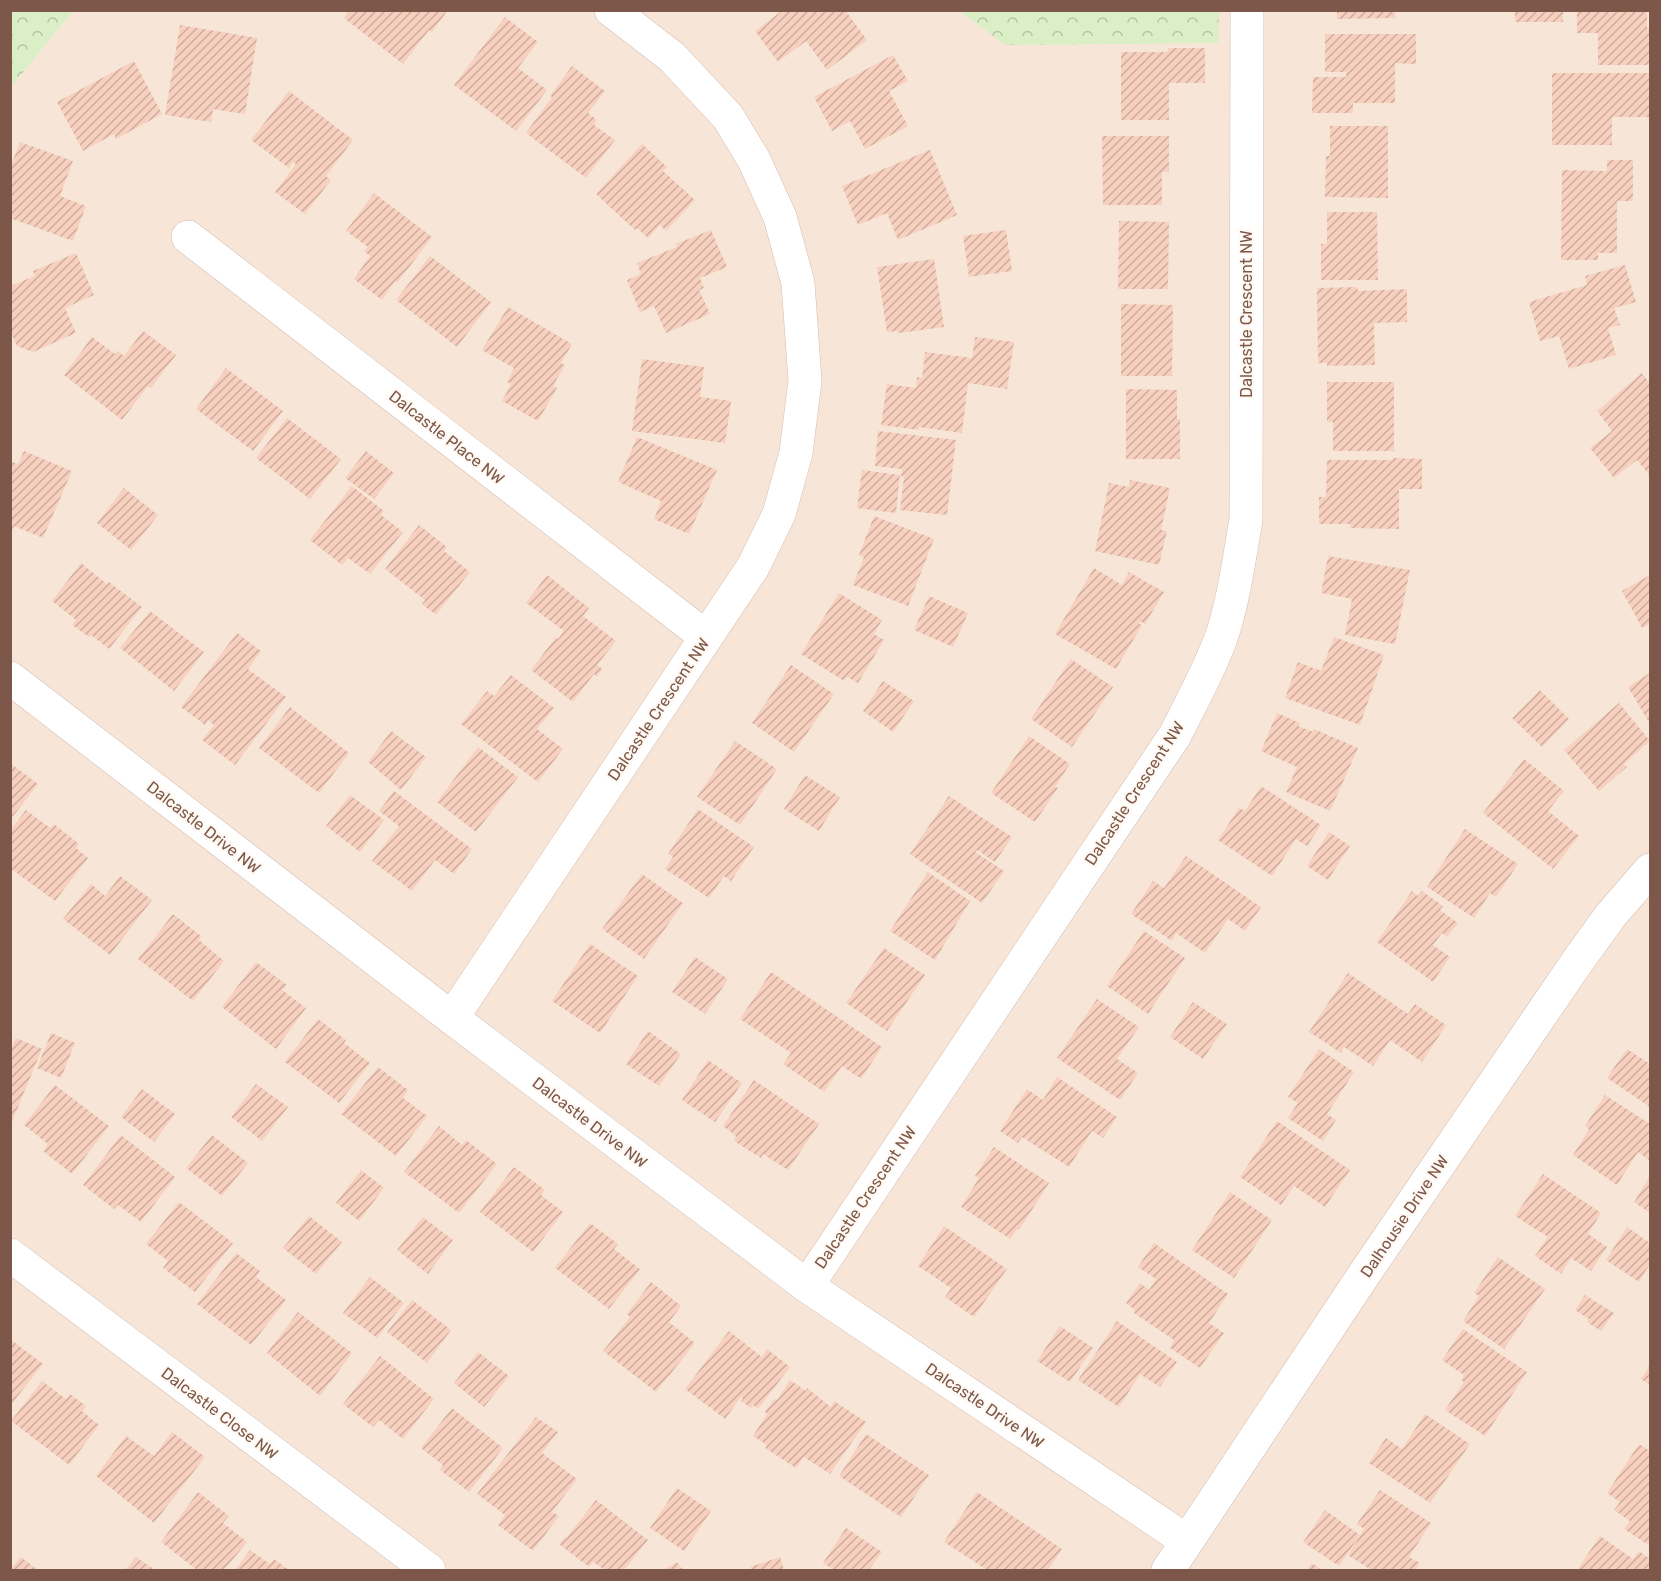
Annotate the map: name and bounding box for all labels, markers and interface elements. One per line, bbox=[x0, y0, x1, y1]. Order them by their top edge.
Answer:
street label: Dalcastle Crescent NW bbox=[1237, 230, 1256, 398]
street label: Dalcastle Place NW bbox=[385, 386, 508, 488]
street label: Dalcastle Crescent NW bbox=[604, 634, 713, 784]
street label: Dalcastle Crescent NW bbox=[1081, 718, 1188, 869]
street label: Dalcastle Drive NW bbox=[143, 777, 264, 878]
street label: Dalcastle Drive NW bbox=[528, 1073, 651, 1172]
street label: Dalcastle Crescent NW bbox=[811, 1122, 920, 1272]
street label: Dalhousie Drive NW bbox=[1356, 1151, 1453, 1281]
street label: Dalcastle Drive NW bbox=[922, 1359, 1048, 1452]
street label: Dalcastle Close NW bbox=[158, 1363, 282, 1464]

